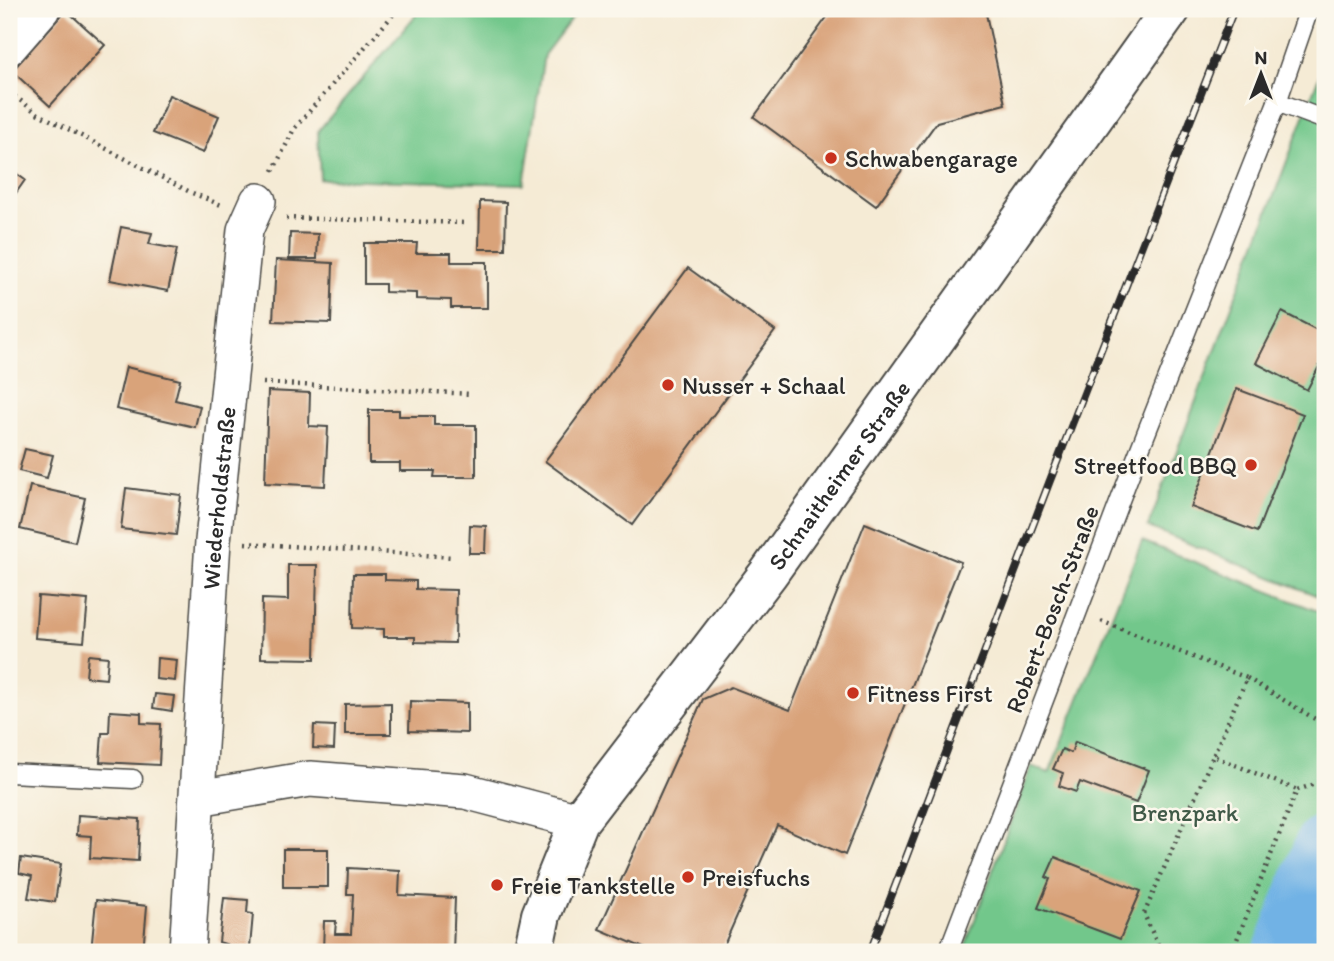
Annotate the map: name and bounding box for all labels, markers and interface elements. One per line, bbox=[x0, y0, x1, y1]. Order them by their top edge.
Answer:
north arrow bbox=[1226, 38, 1296, 108]
text: N bbox=[1255, 46, 1267, 69]
place label: Schwabengarage bbox=[845, 144, 1018, 173]
marker: Schwabengarage bbox=[823, 150, 839, 166]
place label: Nusser + Schaal bbox=[682, 371, 846, 400]
street label: Schnaitheimer Straße bbox=[761, 375, 916, 575]
marker: Nusser + Schaal bbox=[660, 377, 676, 393]
street label: Wiederholdstraße bbox=[195, 405, 241, 590]
place label: Streetfood BBQ bbox=[1074, 451, 1237, 480]
marker: Streetfood BBQ bbox=[1243, 457, 1259, 473]
street label: Robert-Bosch-Straße bbox=[999, 501, 1105, 717]
place label: Fitness First bbox=[867, 679, 993, 708]
marker: Fitness First bbox=[845, 685, 861, 701]
park label: Brenzpark bbox=[1132, 798, 1239, 827]
place label: Preisfuchs bbox=[702, 863, 810, 892]
marker: Preisfuchs bbox=[680, 869, 696, 885]
place label: Freie Tankstelle bbox=[511, 871, 675, 900]
marker: Freie Tankstelle bbox=[489, 877, 505, 893]

